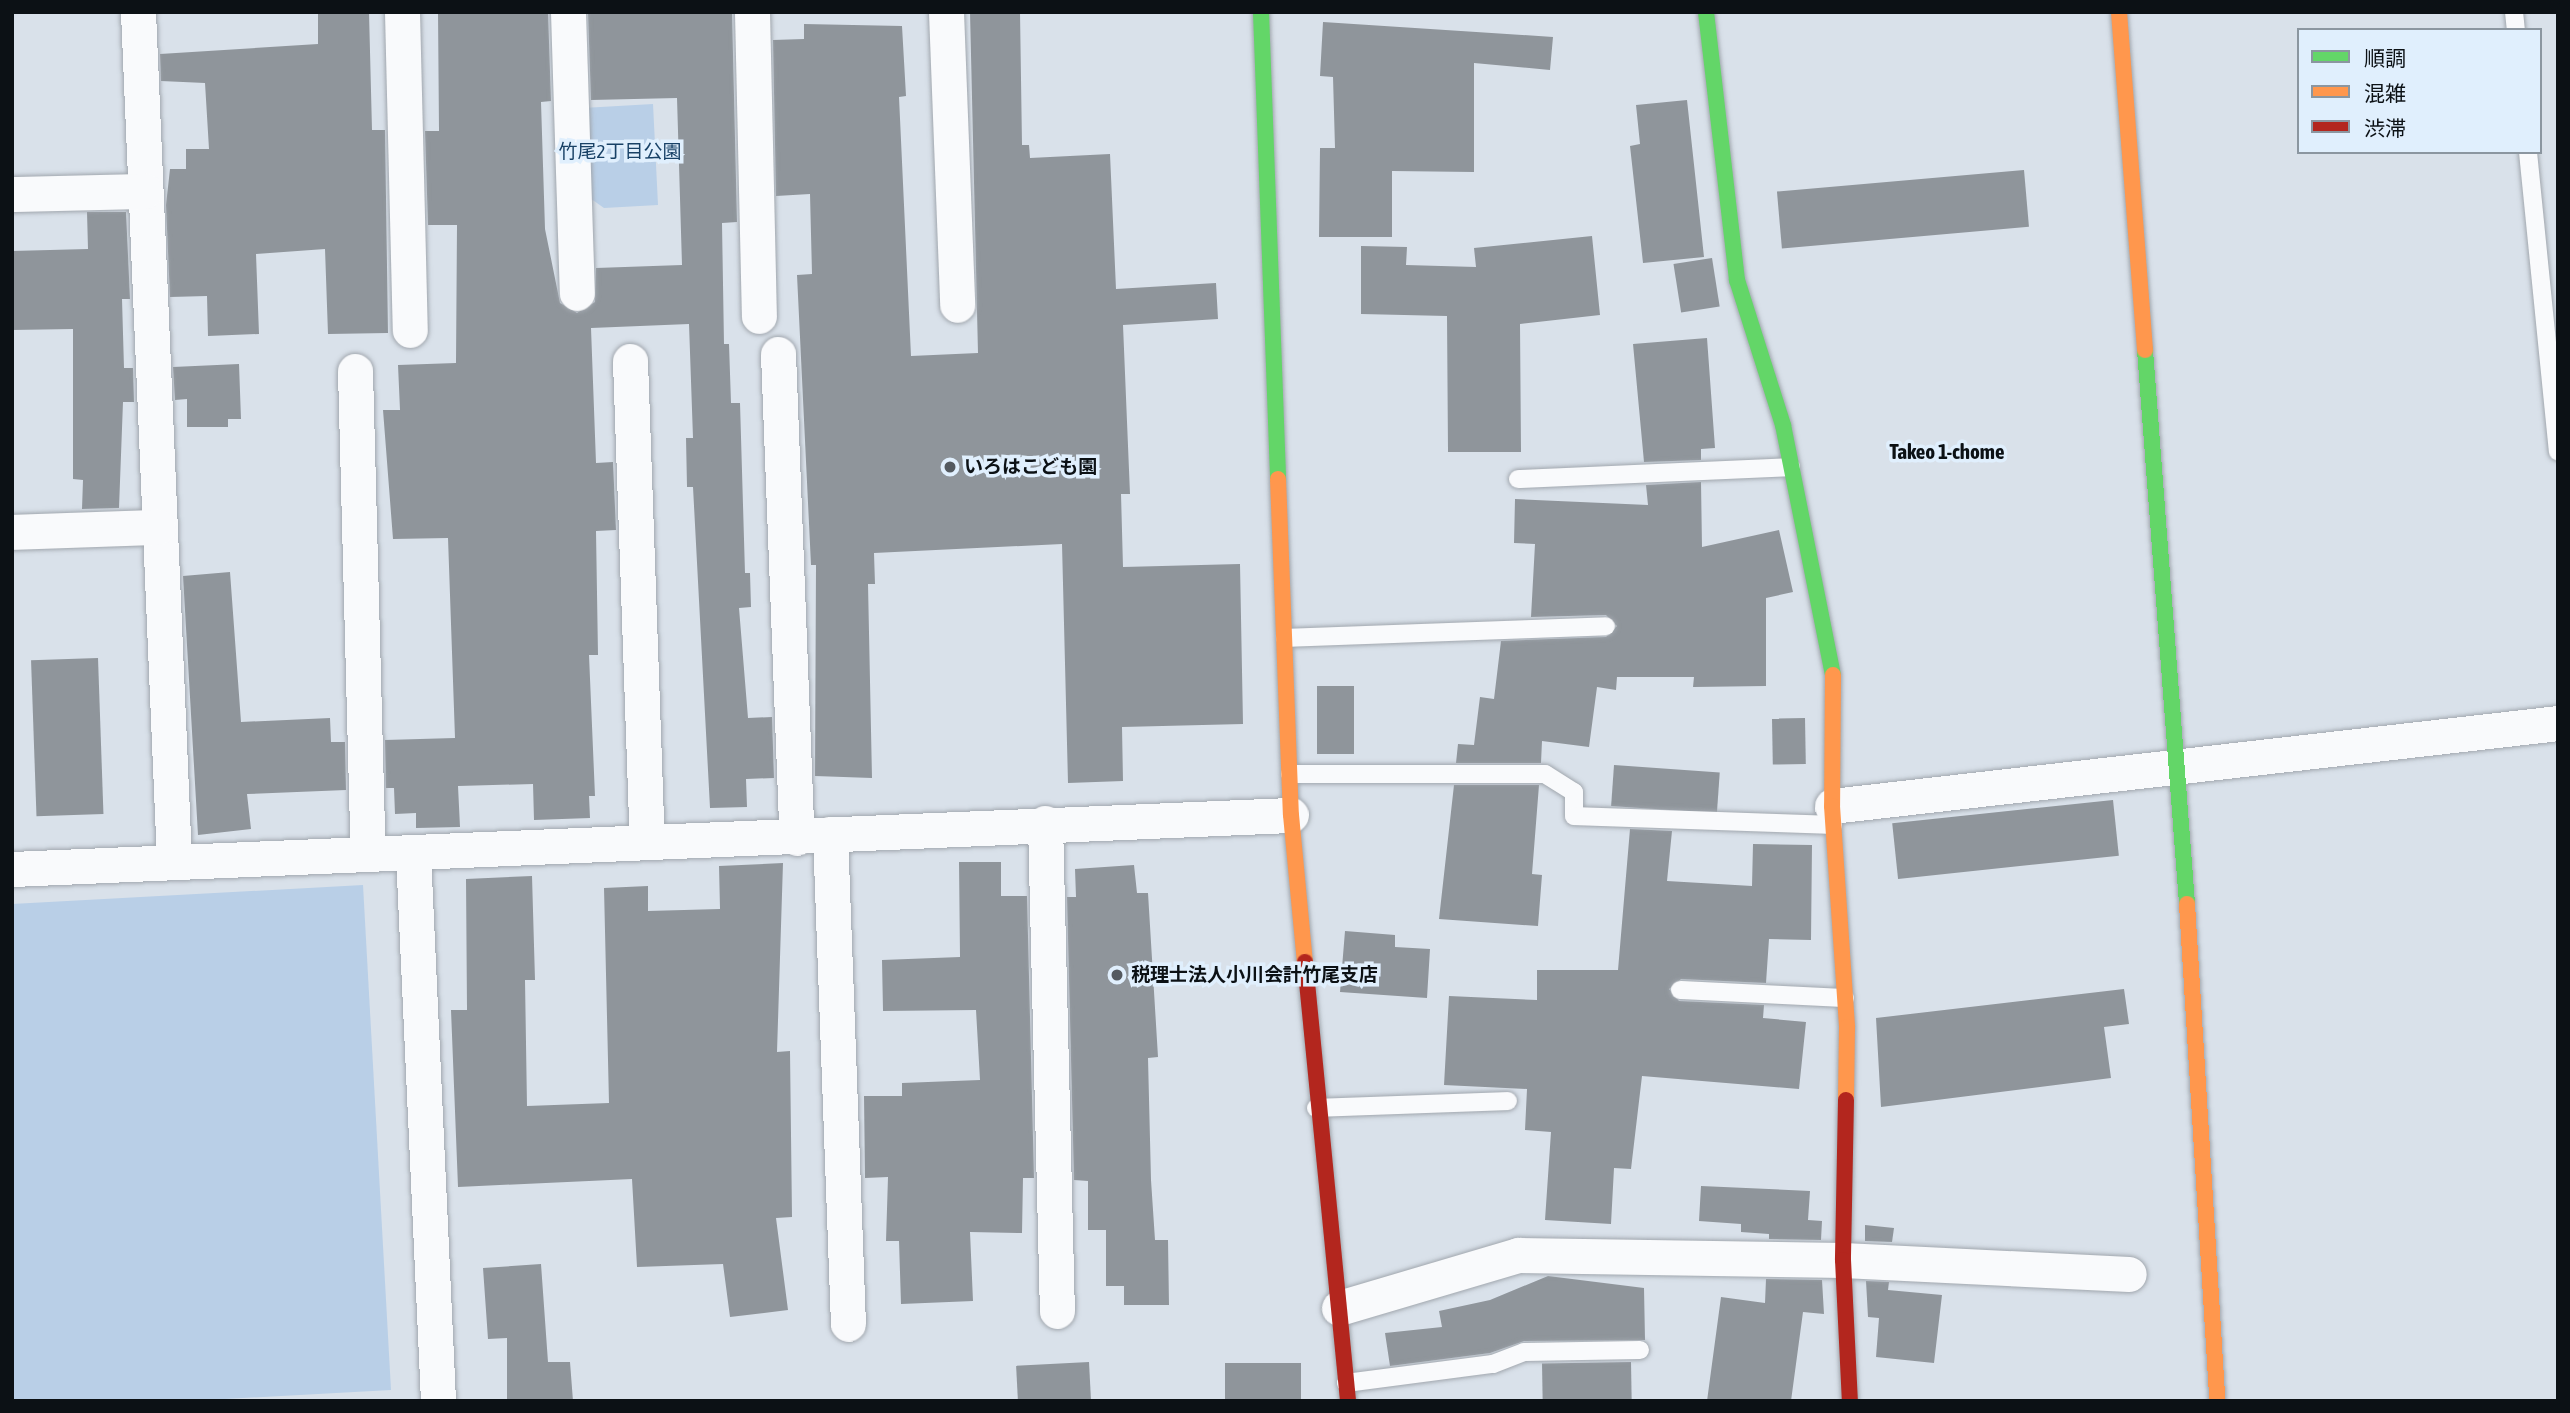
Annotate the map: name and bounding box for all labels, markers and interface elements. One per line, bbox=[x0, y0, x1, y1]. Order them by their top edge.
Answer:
legend bbox=[2297, 28, 2542, 154]
text: 順調 bbox=[2364, 46, 2406, 70]
text: 混雑 bbox=[2364, 81, 2406, 105]
text: 渋滞 bbox=[2364, 116, 2406, 140]
park label: 竹尾2丁目公園 bbox=[559, 141, 681, 163]
district label: Takeo 1-chome bbox=[1889, 438, 2005, 464]
place label: いろはこども園 bbox=[964, 456, 1097, 478]
marker: いろはこども園 bbox=[942, 459, 958, 475]
place label: 税理士法人小川会計竹尾支店 bbox=[1131, 964, 1378, 986]
marker: 税理士法人小川会計竹尾支店 bbox=[1109, 967, 1125, 983]

